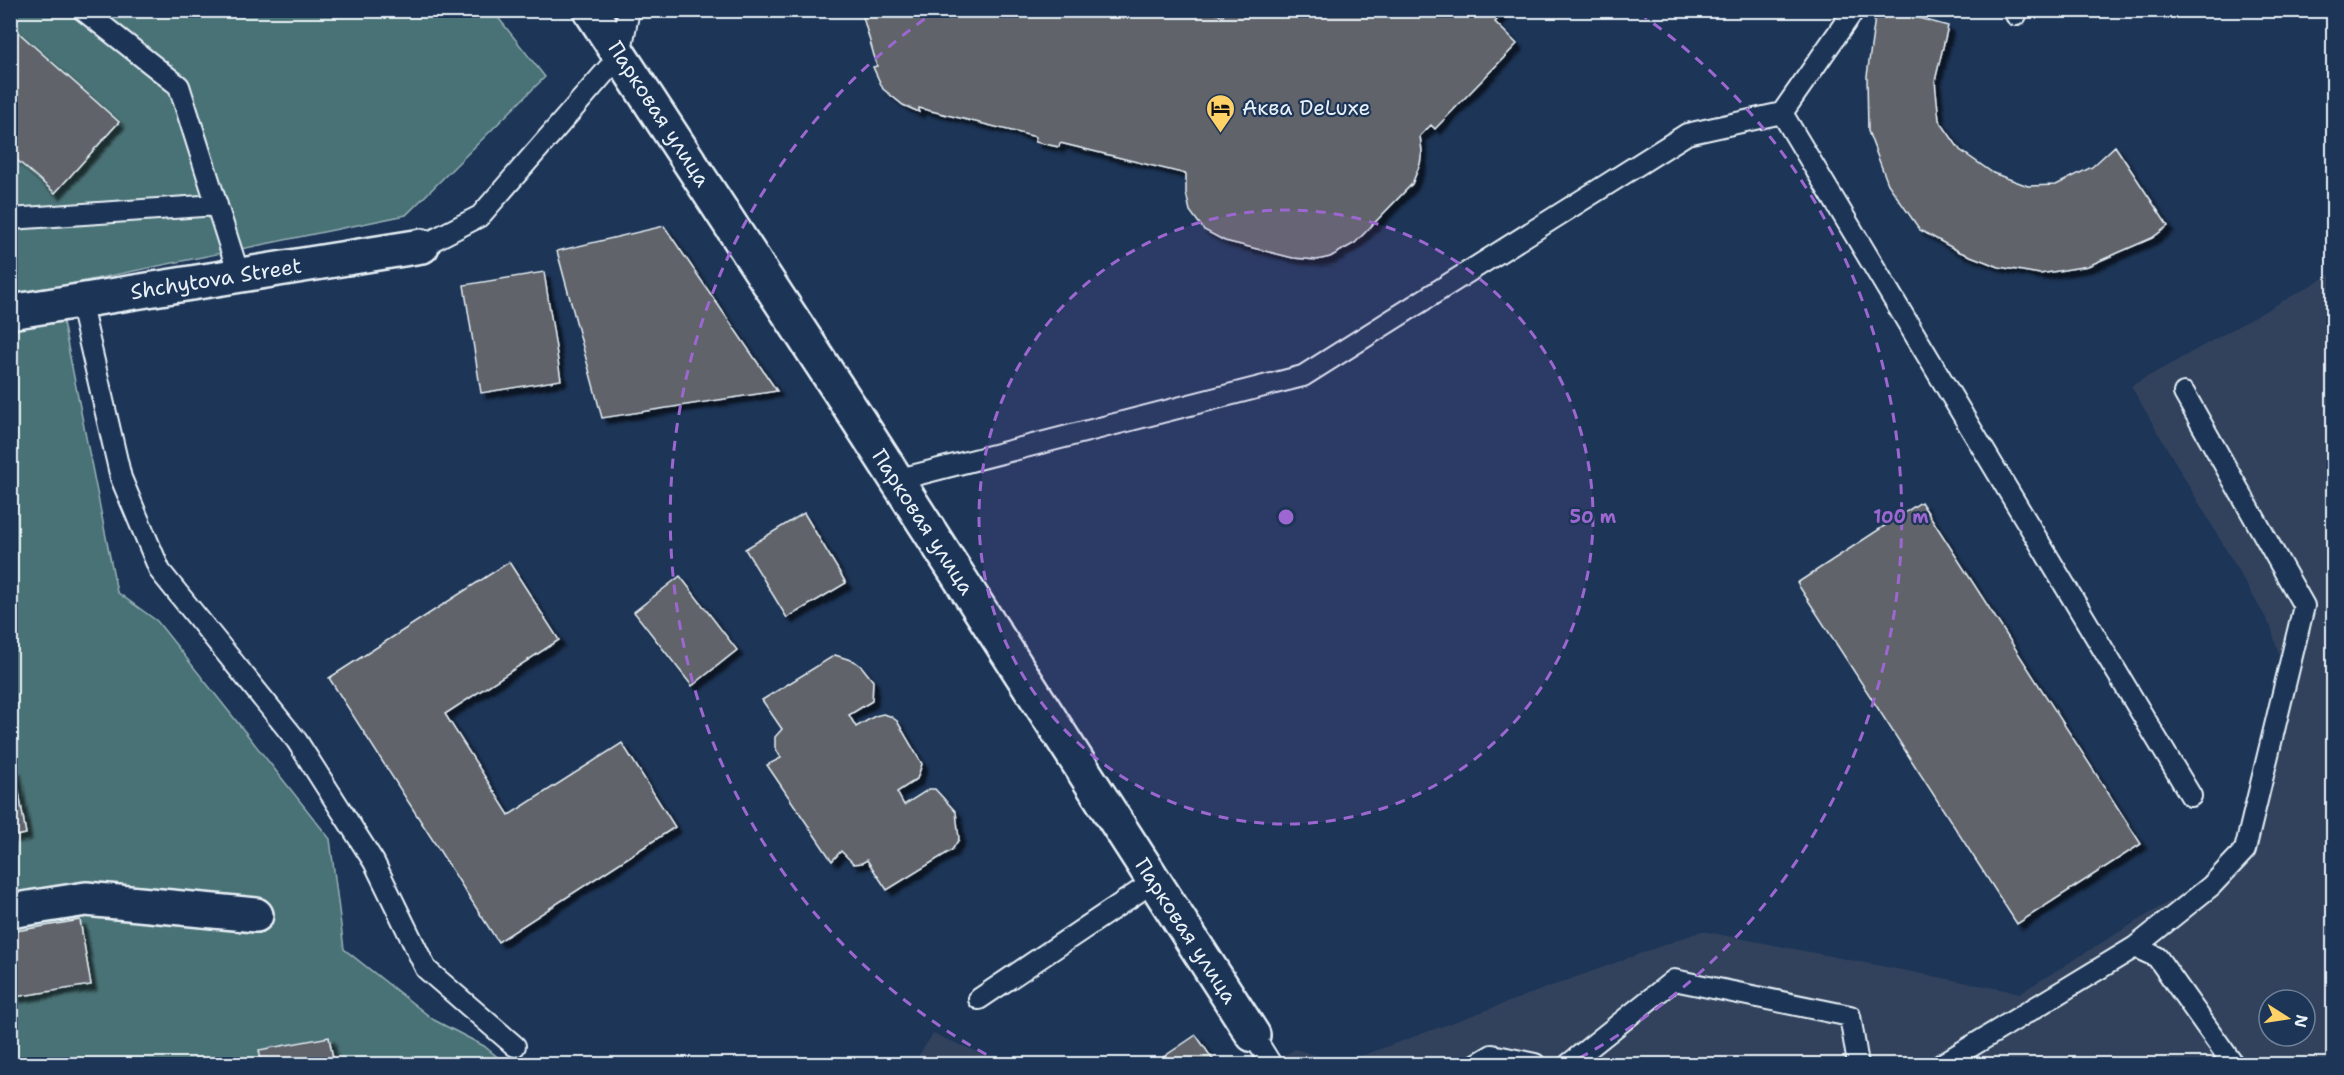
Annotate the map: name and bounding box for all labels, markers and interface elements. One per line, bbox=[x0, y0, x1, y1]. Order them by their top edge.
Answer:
street label: Парковая улица bbox=[601, 36, 717, 192]
hotel icon: Аква DeLuxe bbox=[1205, 92, 1237, 134]
place label: Аква DeLuxe bbox=[1242, 94, 1370, 122]
street label: Shchytova Street bbox=[128, 252, 304, 306]
street label: Парковая улица bbox=[865, 444, 981, 600]
text: 50 m bbox=[1570, 505, 1617, 529]
text: 100 m bbox=[1873, 505, 1929, 529]
centre of rings bbox=[1276, 507, 1296, 527]
street label: Парковая улица bbox=[1128, 853, 1244, 1009]
north arrow bbox=[2257, 988, 2317, 1048]
text: N bbox=[2290, 1013, 2313, 1029]

